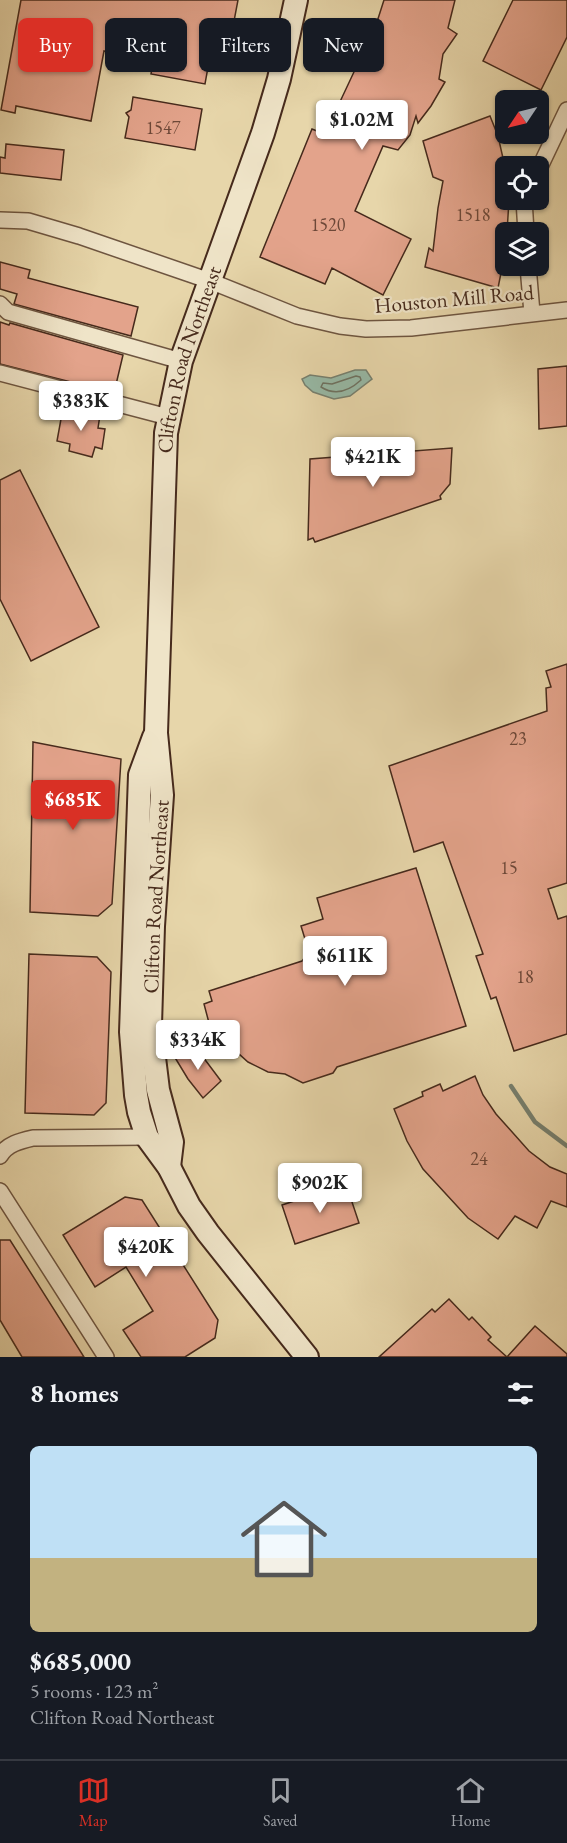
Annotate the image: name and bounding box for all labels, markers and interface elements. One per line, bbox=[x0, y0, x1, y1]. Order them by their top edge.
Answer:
chip: Buy bbox=[18, 18, 93, 72]
chip: Rent bbox=[105, 18, 187, 72]
chip: Filters bbox=[199, 18, 291, 72]
chip: New bbox=[303, 18, 384, 72]
north arrow bbox=[495, 90, 549, 144]
map controls bbox=[495, 90, 549, 276]
pin: $1.02M bbox=[313, 100, 411, 151]
text: $1.02M bbox=[330, 106, 394, 132]
house number: 1547 bbox=[146, 116, 181, 139]
button: locate bbox=[495, 156, 549, 210]
house number: 1518 bbox=[456, 203, 490, 226]
house number: 1520 bbox=[311, 213, 346, 236]
button: layers bbox=[495, 222, 549, 276]
street label: Clifton Road Northeast bbox=[151, 262, 227, 454]
street label: Houston Mill Road bbox=[373, 278, 535, 319]
pin: $383K bbox=[39, 381, 123, 432]
text: $383K bbox=[53, 387, 109, 413]
pin: $421K bbox=[331, 437, 415, 488]
text: $421K bbox=[345, 443, 401, 469]
house number: 23 bbox=[509, 727, 527, 750]
pin: $685K bbox=[31, 780, 115, 831]
text: $685K bbox=[45, 786, 101, 812]
street label: Clifton Road Northeast bbox=[137, 799, 175, 994]
house number: 15 bbox=[500, 856, 518, 879]
pin: $611K bbox=[303, 936, 387, 987]
text: $611K bbox=[317, 942, 373, 968]
house number: 18 bbox=[516, 965, 534, 988]
pin: $334K bbox=[156, 1020, 240, 1071]
text: $334K bbox=[170, 1026, 226, 1052]
house number: 24 bbox=[470, 1147, 488, 1170]
pin: $902K bbox=[278, 1163, 362, 1214]
text: $902K bbox=[292, 1169, 348, 1195]
pin: $420K bbox=[104, 1227, 188, 1278]
text: $420K bbox=[118, 1233, 174, 1259]
text: 8 homes bbox=[30, 1376, 119, 1410]
icon: filters bbox=[504, 1377, 537, 1410]
icon: home bbox=[230, 1485, 338, 1593]
text: $685,000 bbox=[30, 1644, 131, 1678]
text: 5 rooms · 123 m² bbox=[30, 1678, 158, 1704]
text: Clifton Road Northeast bbox=[30, 1704, 214, 1730]
tab: Map bbox=[77, 1774, 110, 1831]
tab: Saved bbox=[263, 1774, 297, 1831]
tab: Home bbox=[451, 1774, 490, 1831]

